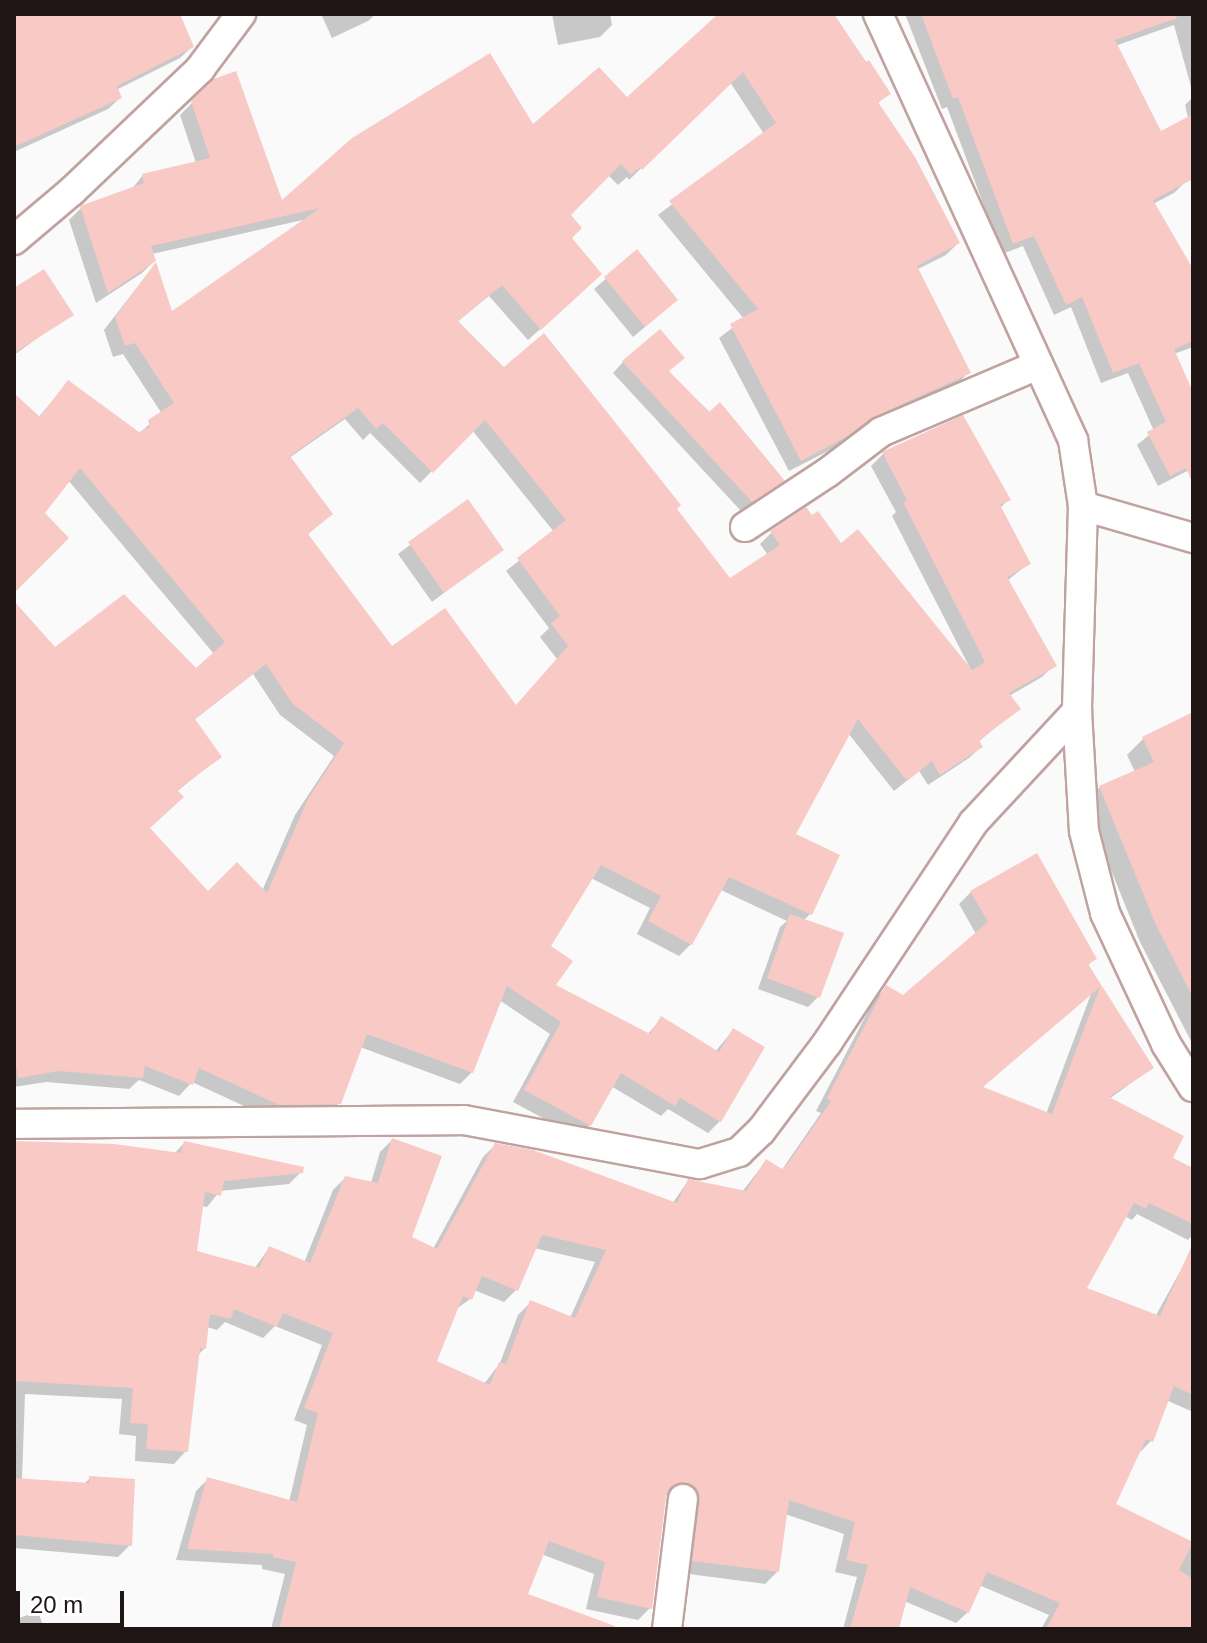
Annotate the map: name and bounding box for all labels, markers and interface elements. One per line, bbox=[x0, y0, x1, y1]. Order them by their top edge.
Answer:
scale bar bbox=[20, 1575, 128, 1625]
text: 20 m bbox=[30, 1591, 83, 1618]

